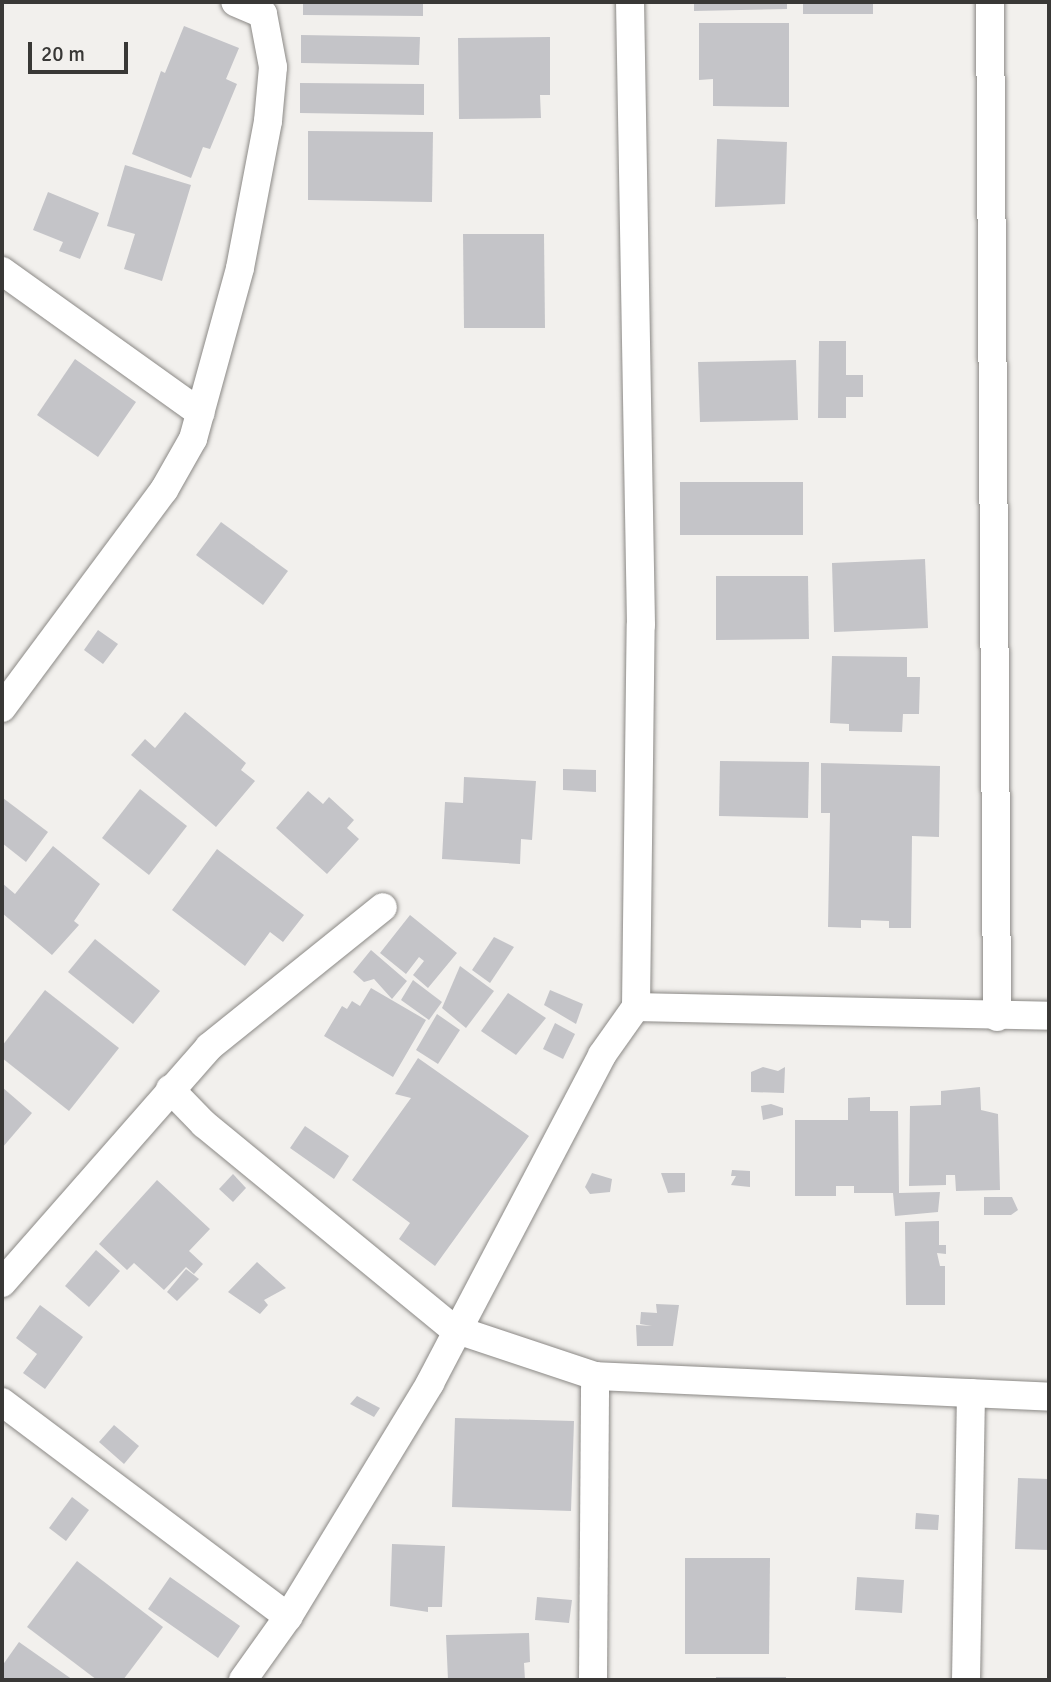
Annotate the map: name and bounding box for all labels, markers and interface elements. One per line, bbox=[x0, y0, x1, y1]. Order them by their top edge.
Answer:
scale bar bbox=[32, 28, 131, 72]
text: 20 m bbox=[41, 41, 85, 67]

